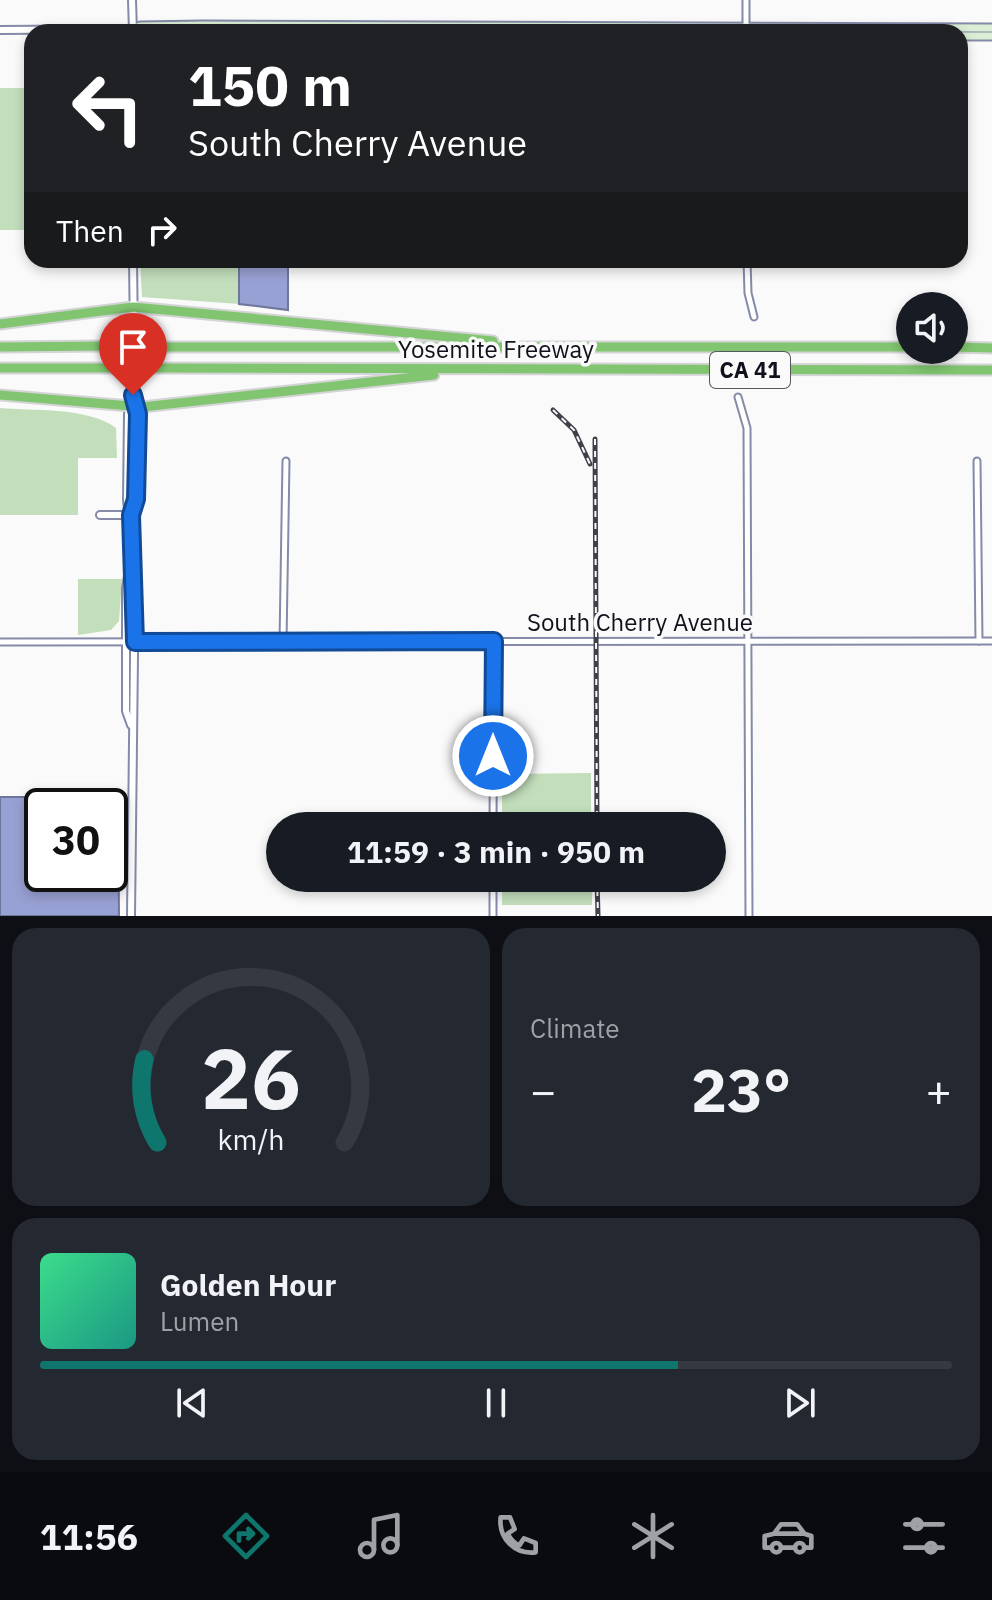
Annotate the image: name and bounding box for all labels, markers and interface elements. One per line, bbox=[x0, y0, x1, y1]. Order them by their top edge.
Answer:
text: 150 m bbox=[188, 49, 352, 121]
icon: left bbox=[56, 56, 160, 160]
text: South Cherry Avenue bbox=[188, 119, 527, 166]
icon: right bbox=[140, 208, 184, 252]
text: Then bbox=[56, 211, 124, 250]
map controls bbox=[896, 292, 968, 364]
button: sound bbox=[896, 292, 968, 364]
pin bbox=[99, 313, 167, 395]
icon: arrive bbox=[111, 325, 155, 369]
street label: Yosemite Freeway bbox=[398, 333, 594, 365]
road number: CA 41 bbox=[710, 352, 790, 388]
street label: South Cherry Avenue bbox=[527, 606, 753, 638]
position arrow bbox=[451, 714, 535, 798]
speed limit sign: 30 bbox=[24, 788, 128, 892]
text: 11:59 · 3 min · 950 m bbox=[347, 832, 645, 871]
text: Climate bbox=[530, 1011, 620, 1045]
text: 26 bbox=[201, 1024, 301, 1132]
text: 23° bbox=[691, 1050, 791, 1129]
text: − bbox=[530, 1062, 556, 1119]
text: + bbox=[926, 1062, 952, 1119]
text: km/h bbox=[217, 1121, 285, 1158]
text: Golden Hour bbox=[160, 1265, 336, 1304]
text: Lumen bbox=[160, 1304, 239, 1338]
icon: previous bbox=[170, 1381, 214, 1425]
icon: pause bbox=[474, 1381, 518, 1425]
icon: next bbox=[778, 1381, 822, 1425]
icon: directions bbox=[218, 1508, 274, 1564]
icon: music bbox=[353, 1508, 409, 1564]
icon: phone bbox=[489, 1508, 545, 1564]
icon: climate bbox=[625, 1508, 681, 1564]
icon: car bbox=[760, 1508, 816, 1564]
icon: filters bbox=[896, 1508, 952, 1564]
text: 11:56 bbox=[40, 1513, 138, 1560]

